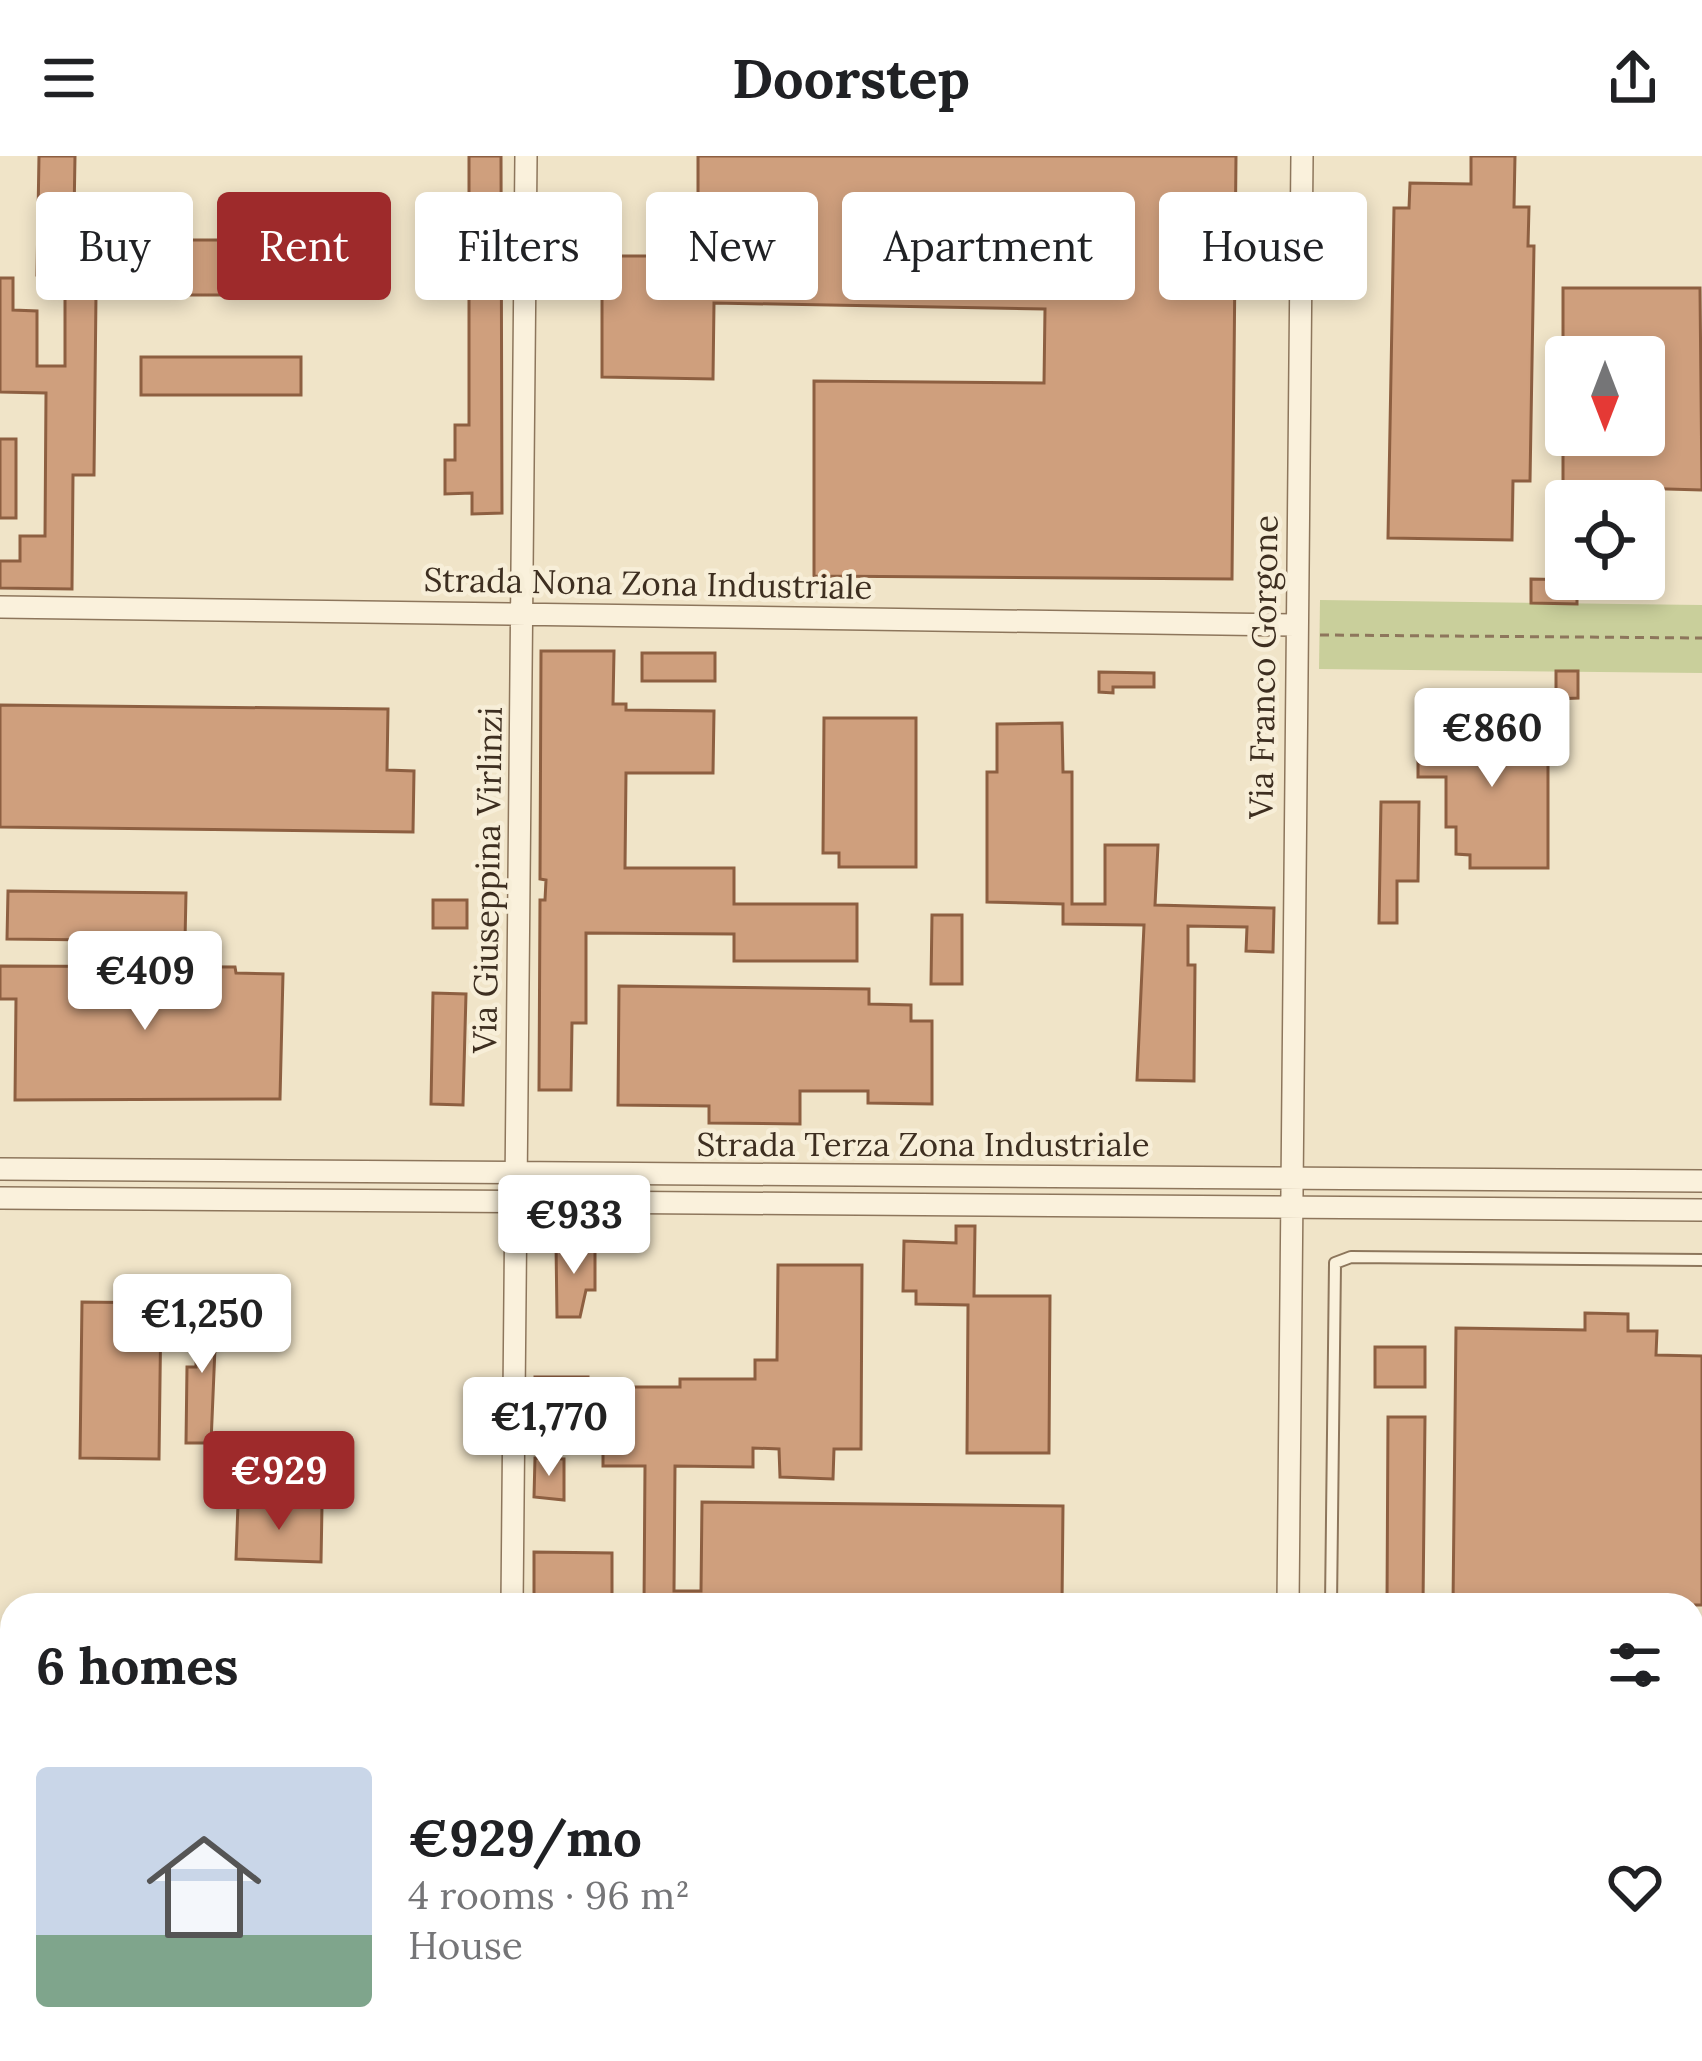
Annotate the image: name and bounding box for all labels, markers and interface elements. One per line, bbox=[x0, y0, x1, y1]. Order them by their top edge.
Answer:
text: Doorstep bbox=[732, 44, 970, 113]
icon: menu bbox=[36, 45, 102, 111]
icon: share bbox=[1600, 45, 1666, 111]
chip: Buy bbox=[36, 192, 193, 300]
chip: Rent bbox=[217, 192, 391, 300]
chip: Filters bbox=[415, 192, 622, 300]
chip: New bbox=[646, 192, 818, 300]
chip: Apartment bbox=[842, 192, 1135, 300]
chip: House bbox=[1159, 192, 1367, 300]
north arrow bbox=[1545, 336, 1665, 456]
map controls bbox=[1545, 336, 1665, 600]
button: locate bbox=[1545, 480, 1665, 600]
street label: Via Franco Gorgone bbox=[1239, 515, 1287, 820]
street label: Strada Nona Zona Industriale bbox=[423, 558, 873, 608]
pin: €860 bbox=[1421, 688, 1563, 790]
text: €860 bbox=[1441, 702, 1543, 752]
street label: Via Giuseppina Virlinzi bbox=[463, 706, 511, 1055]
pin: €409 bbox=[74, 931, 216, 1033]
text: €409 bbox=[95, 945, 195, 995]
street label: Strada Terza Zona Industriale bbox=[696, 1123, 1150, 1165]
pin: €933 bbox=[503, 1175, 645, 1277]
text: €933 bbox=[525, 1189, 623, 1239]
pin: €1,250 bbox=[104, 1274, 300, 1376]
text: €1,250 bbox=[140, 1288, 264, 1338]
pin: €1,770 bbox=[451, 1377, 647, 1479]
text: €1,770 bbox=[490, 1391, 608, 1441]
pin: €929 bbox=[208, 1431, 350, 1533]
text: €929 bbox=[230, 1445, 328, 1495]
icon: filters bbox=[1602, 1632, 1668, 1698]
text: 6 homes bbox=[36, 1633, 238, 1698]
text: €929/mo bbox=[408, 1805, 642, 1870]
icon: home bbox=[132, 1815, 276, 1959]
icon: heart bbox=[1602, 1854, 1668, 1920]
text: 4 rooms · 96 m² bbox=[408, 1870, 690, 1920]
text: House bbox=[408, 1920, 523, 1970]

